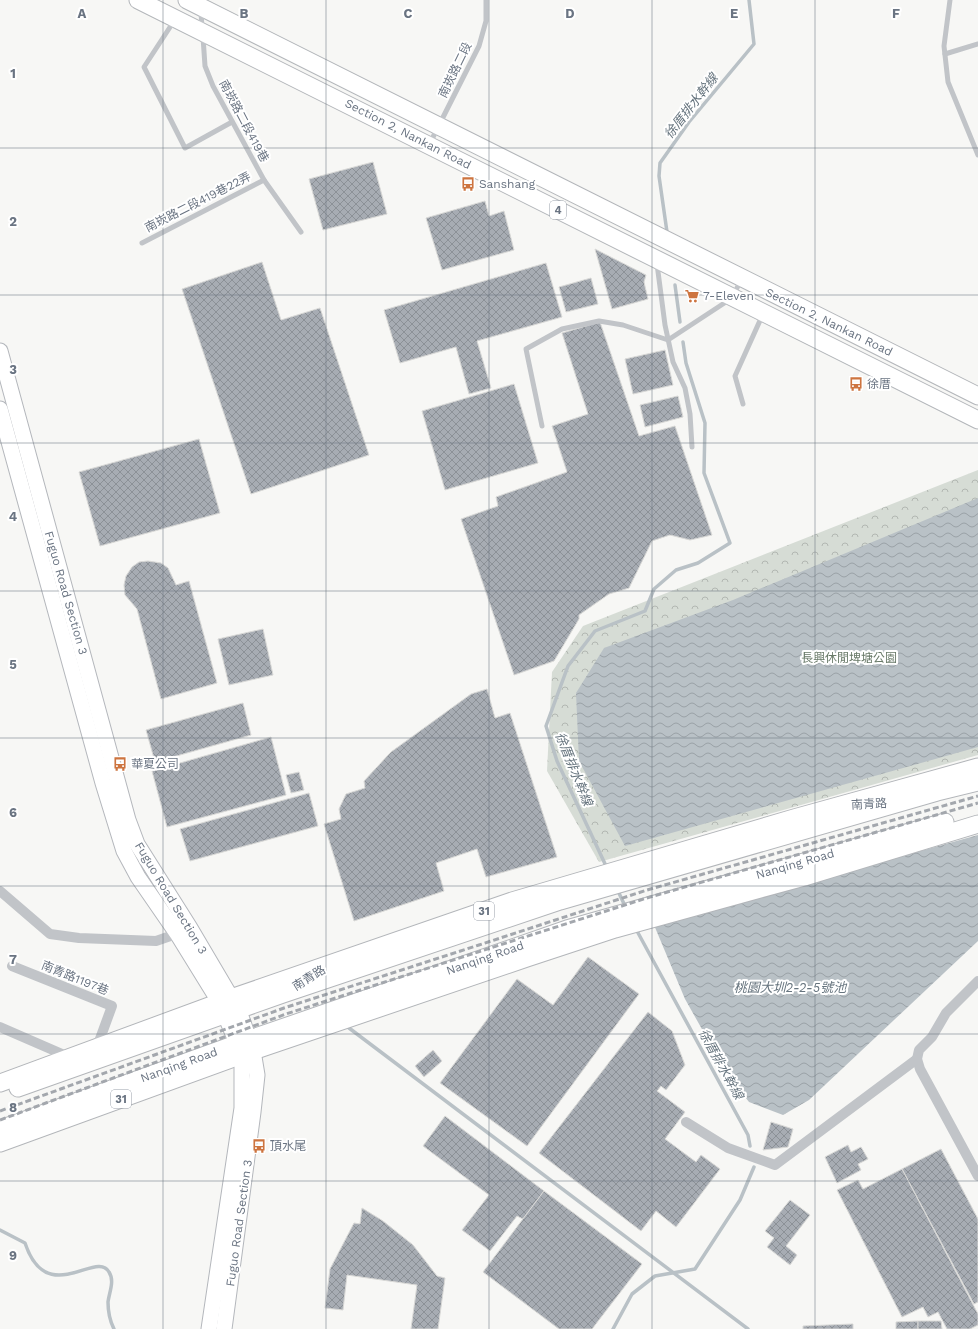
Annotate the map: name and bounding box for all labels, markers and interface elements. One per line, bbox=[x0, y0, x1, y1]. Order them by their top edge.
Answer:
text: A bbox=[78, 6, 87, 21]
text: B bbox=[240, 6, 249, 21]
text: C bbox=[404, 6, 413, 21]
text: D bbox=[565, 6, 575, 21]
text: E bbox=[730, 6, 738, 21]
text: F bbox=[892, 6, 900, 21]
street label: 南崁路二段 bbox=[436, 40, 474, 100]
text: 1 bbox=[10, 66, 16, 81]
water label: 徐厝排水幹線 bbox=[661, 69, 722, 141]
street label: 南崁路二段419巷 bbox=[216, 77, 272, 165]
street label: Section 2, Nankan Road bbox=[343, 96, 473, 172]
street label: 南崁路二段419巷22弄 bbox=[143, 169, 253, 235]
bus stop icon: Sanshang bbox=[460, 176, 476, 192]
place label: Sanshang bbox=[479, 177, 536, 191]
road number: 4 bbox=[550, 201, 566, 219]
text: 2 bbox=[9, 214, 17, 229]
street label: Section 2, Nankan Road bbox=[763, 285, 895, 359]
supermarket icon: 7-Eleven bbox=[684, 288, 700, 304]
place label: 7-Eleven bbox=[703, 289, 754, 303]
text: 3 bbox=[9, 362, 17, 377]
bus stop icon: 徐厝 bbox=[848, 376, 864, 392]
place label: 徐厝 bbox=[867, 377, 891, 391]
text: 4 bbox=[9, 509, 18, 524]
street label: Fuguo Road Section 3 bbox=[42, 530, 90, 656]
park label: 長興休閒埤塘公園 bbox=[801, 651, 897, 665]
text: 5 bbox=[9, 657, 17, 672]
water label: 徐厝排水幹線 bbox=[552, 730, 596, 810]
bus stop icon: 華夏公司 bbox=[112, 756, 128, 772]
place label: 華夏公司 bbox=[131, 757, 179, 771]
street label: 南青路 bbox=[851, 796, 887, 812]
text: 6 bbox=[9, 805, 17, 820]
street label: Fuguo Road Section 3 bbox=[132, 840, 210, 956]
street label: Nanqing Road bbox=[754, 846, 836, 882]
road number: 31 bbox=[474, 902, 494, 920]
street label: Nanqing Road bbox=[444, 938, 526, 978]
text: 7 bbox=[9, 952, 17, 967]
street label: 南青路1197巷 bbox=[39, 958, 111, 998]
street label: 南青路 bbox=[290, 963, 328, 993]
water label: 桃園大圳2-2-5號池 bbox=[734, 980, 848, 995]
water label: 徐厝排水幹線 bbox=[696, 1026, 747, 1103]
street label: Nanqing Road bbox=[139, 1045, 219, 1085]
road number: 31 bbox=[111, 1090, 131, 1108]
text: 8 bbox=[9, 1100, 17, 1115]
bus stop icon: 頂水尾 bbox=[251, 1138, 267, 1154]
place label: 頂水尾 bbox=[270, 1139, 306, 1153]
street label: Fuguo Road Section 3 bbox=[223, 1159, 255, 1287]
text: 9 bbox=[9, 1248, 17, 1263]

